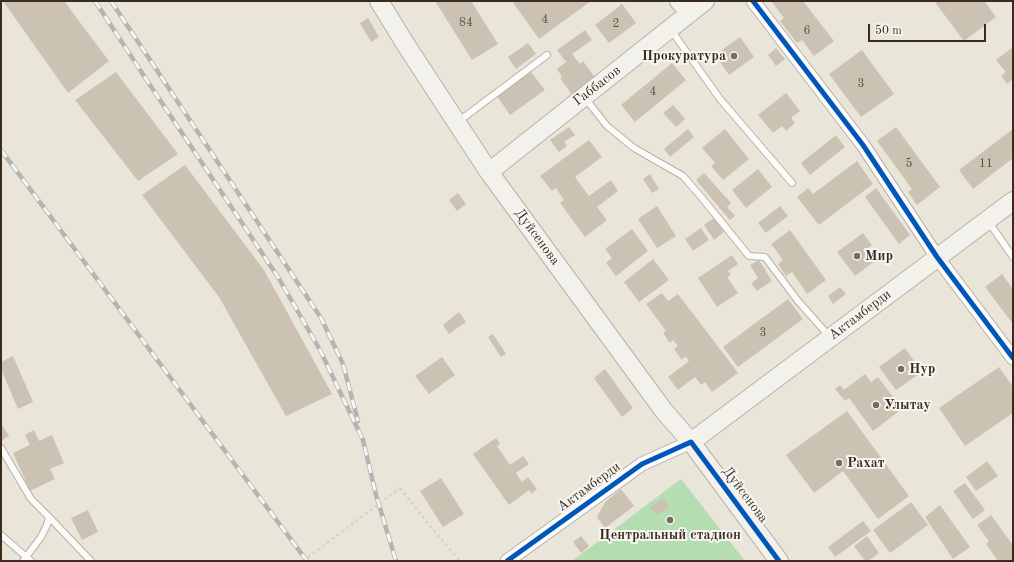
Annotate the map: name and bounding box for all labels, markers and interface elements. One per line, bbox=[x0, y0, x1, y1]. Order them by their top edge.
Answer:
house number: 4 bbox=[542, 13, 548, 27]
house number: 84 bbox=[459, 16, 473, 30]
scale bar bbox=[870, 16, 988, 42]
house number: 2 bbox=[613, 17, 619, 31]
house number: 6 bbox=[804, 24, 810, 38]
text: 50 m bbox=[875, 25, 902, 37]
place label: Прокуратура bbox=[642, 48, 726, 64]
marker: Прокуратура bbox=[729, 51, 739, 61]
street label: Габбасов bbox=[570, 62, 624, 110]
house number: 3 bbox=[858, 77, 864, 91]
house number: 4 bbox=[650, 85, 656, 99]
house number: 5 bbox=[906, 157, 912, 171]
house number: 11 bbox=[979, 157, 993, 171]
street label: Дуйсенова bbox=[511, 205, 563, 269]
place label: Мир bbox=[865, 248, 893, 264]
marker: Мир bbox=[852, 251, 862, 261]
street label: Актамберди bbox=[825, 286, 895, 344]
house number: 3 bbox=[760, 326, 766, 340]
place label: Нур bbox=[909, 361, 935, 377]
marker: Нур bbox=[896, 364, 906, 374]
place label: Улытау bbox=[884, 397, 931, 413]
marker: Улытау bbox=[871, 400, 881, 410]
place label: Рахат bbox=[847, 455, 885, 471]
street label: Актамберди bbox=[554, 458, 624, 516]
marker: Рахат bbox=[834, 458, 844, 468]
street label: Дуйсенова bbox=[718, 464, 772, 526]
marker: Центральный стадион bbox=[665, 515, 675, 525]
place label: Центральный стадион bbox=[599, 527, 741, 543]

